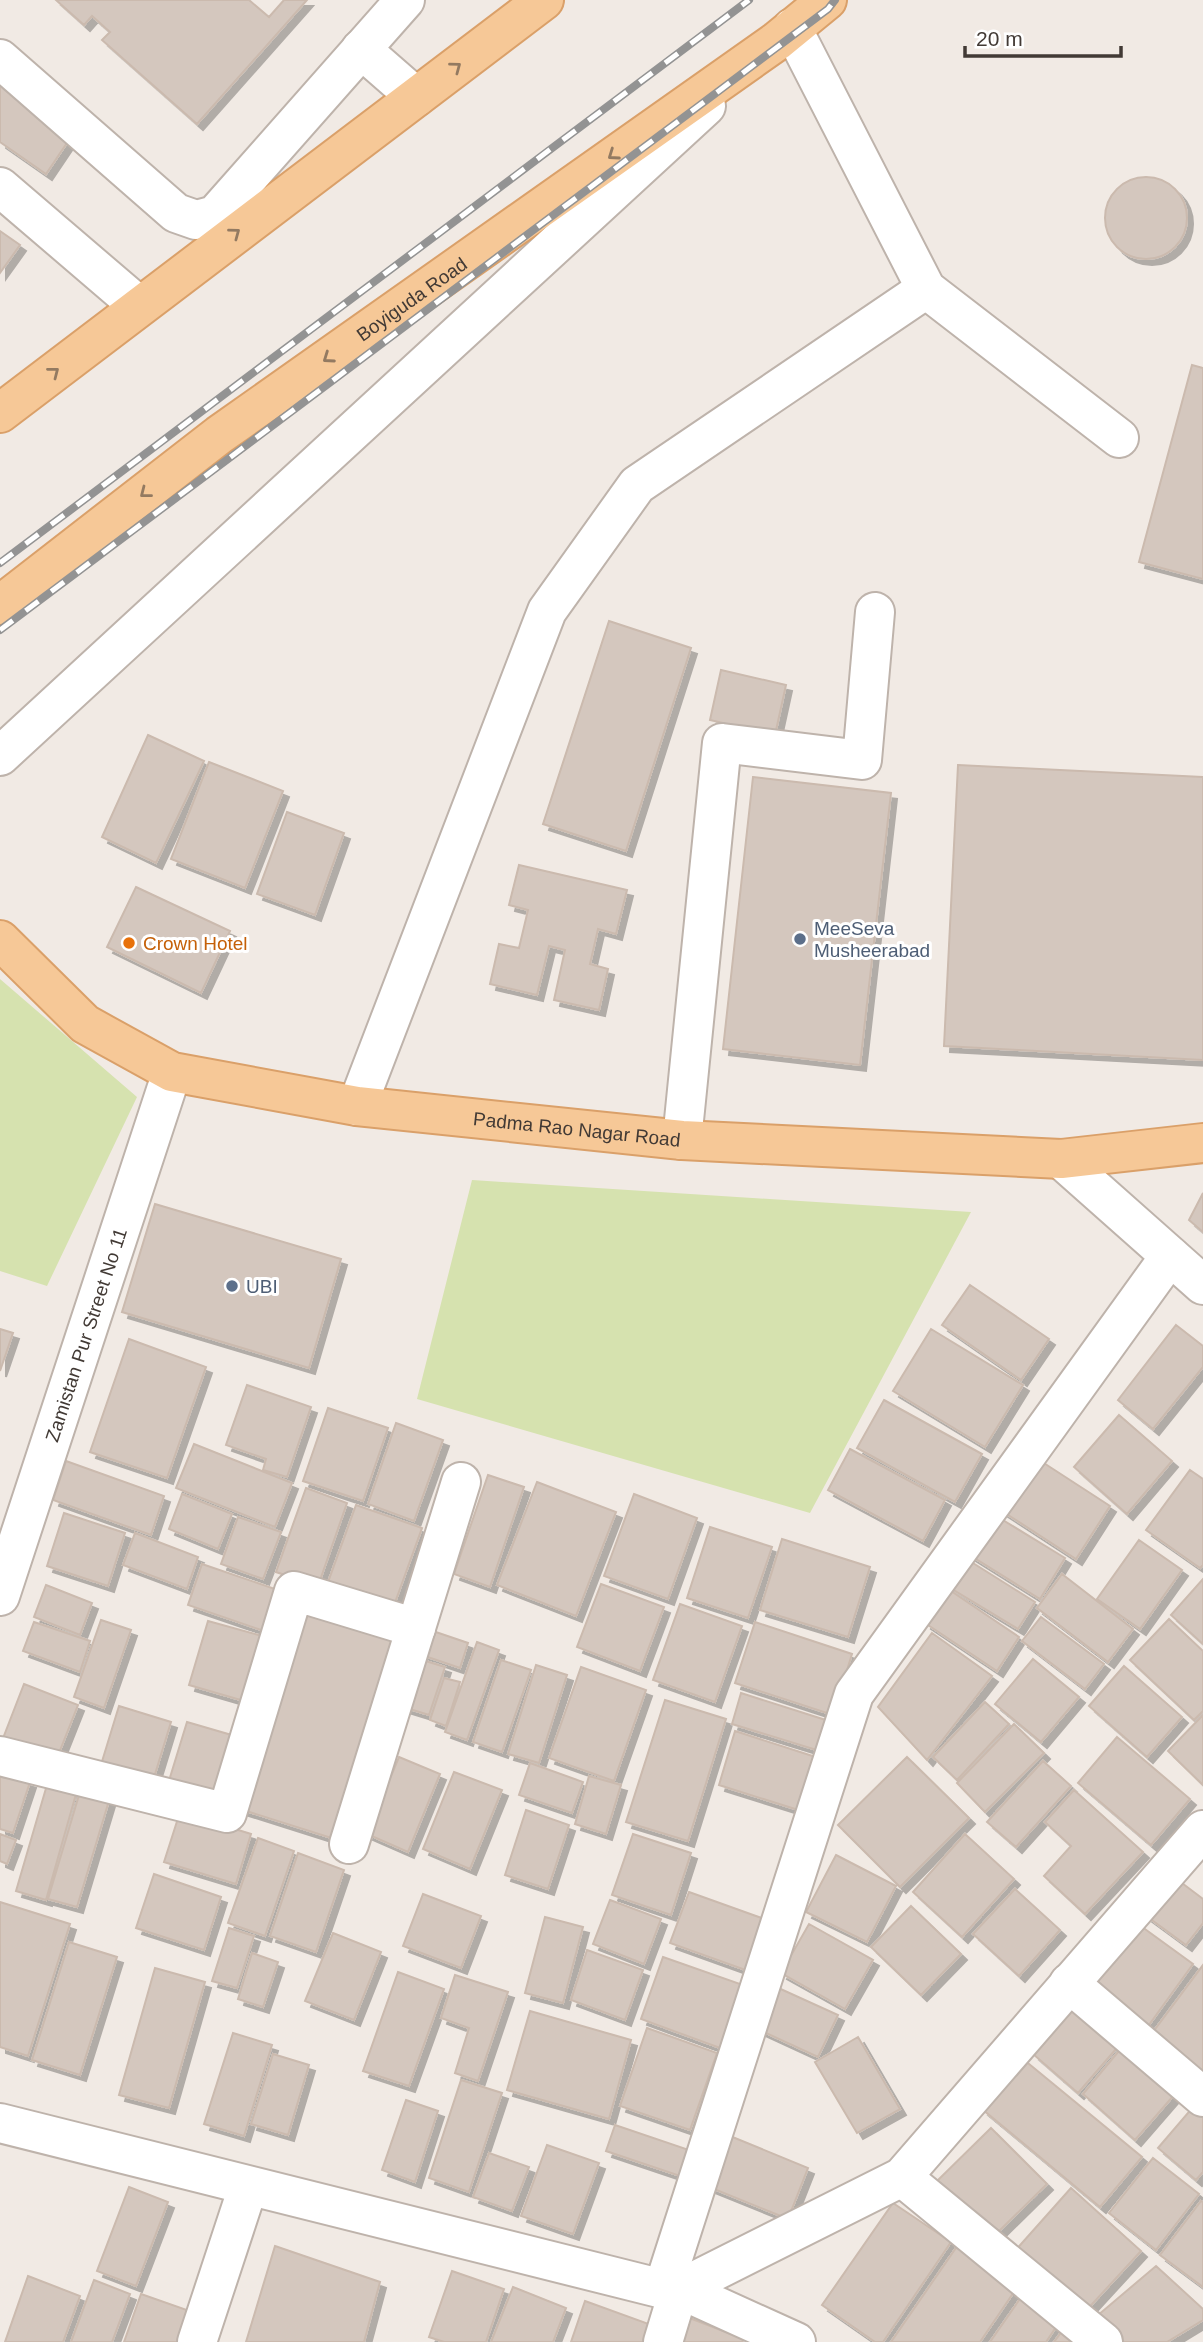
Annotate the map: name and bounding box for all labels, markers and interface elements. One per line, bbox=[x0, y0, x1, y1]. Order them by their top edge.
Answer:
scale bar bbox=[965, 14, 1121, 58]
text: 20 m bbox=[976, 27, 1023, 50]
one-way arrow bbox=[448, 63, 460, 75]
one-way arrow bbox=[608, 147, 621, 159]
one-way arrow bbox=[227, 229, 240, 242]
street label: Boyiguda Road bbox=[353, 253, 471, 346]
one-way arrow bbox=[323, 350, 336, 362]
one-way arrow bbox=[46, 367, 59, 380]
one-way arrow bbox=[140, 484, 152, 497]
place label: MeeSeva Musheerabad bbox=[814, 918, 930, 961]
marker: MeeSeva Musheerabad bbox=[792, 931, 808, 947]
place label: Crown Hotel bbox=[143, 933, 248, 954]
marker: Crown Hotel bbox=[121, 935, 137, 951]
street label: Padma Rao Nagar Road bbox=[472, 1108, 681, 1151]
street label: Zamistan Pur Street No 11 bbox=[41, 1225, 131, 1444]
place label: UBI bbox=[246, 1276, 278, 1297]
marker: UBI bbox=[224, 1278, 240, 1294]

